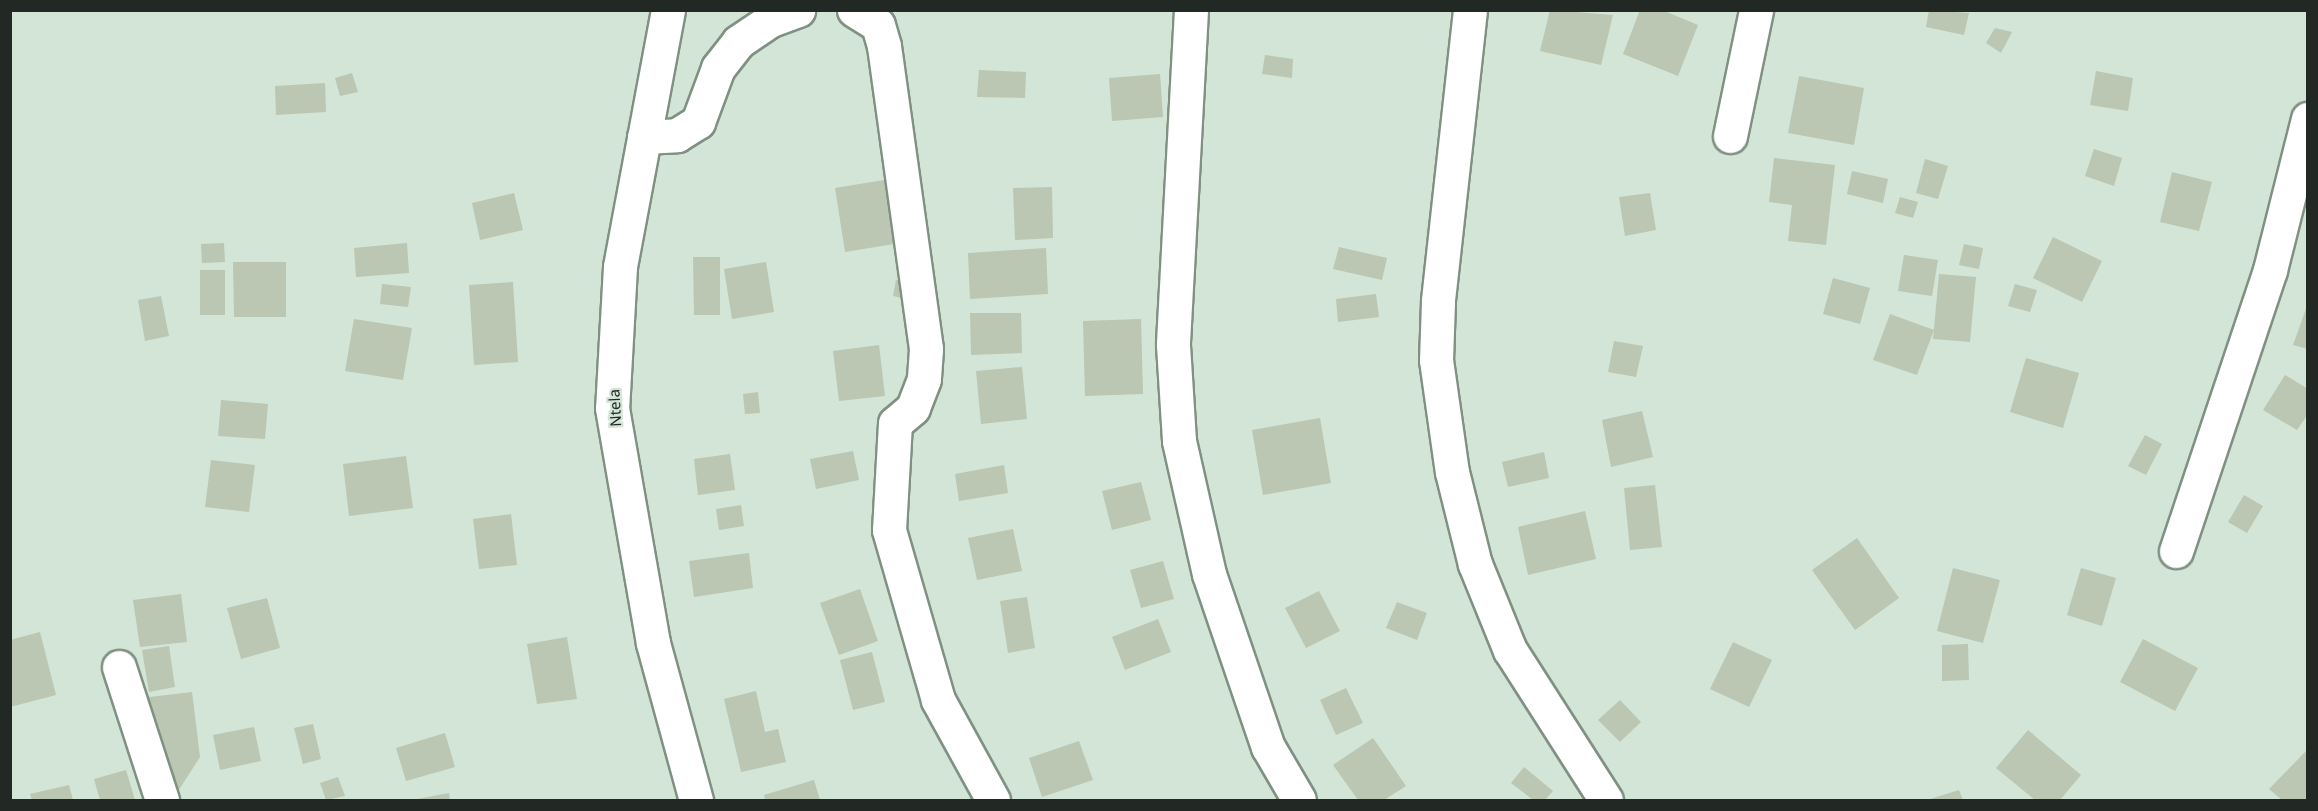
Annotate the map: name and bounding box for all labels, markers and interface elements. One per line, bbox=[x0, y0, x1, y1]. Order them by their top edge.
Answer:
street label: Ntela bbox=[605, 389, 625, 427]

